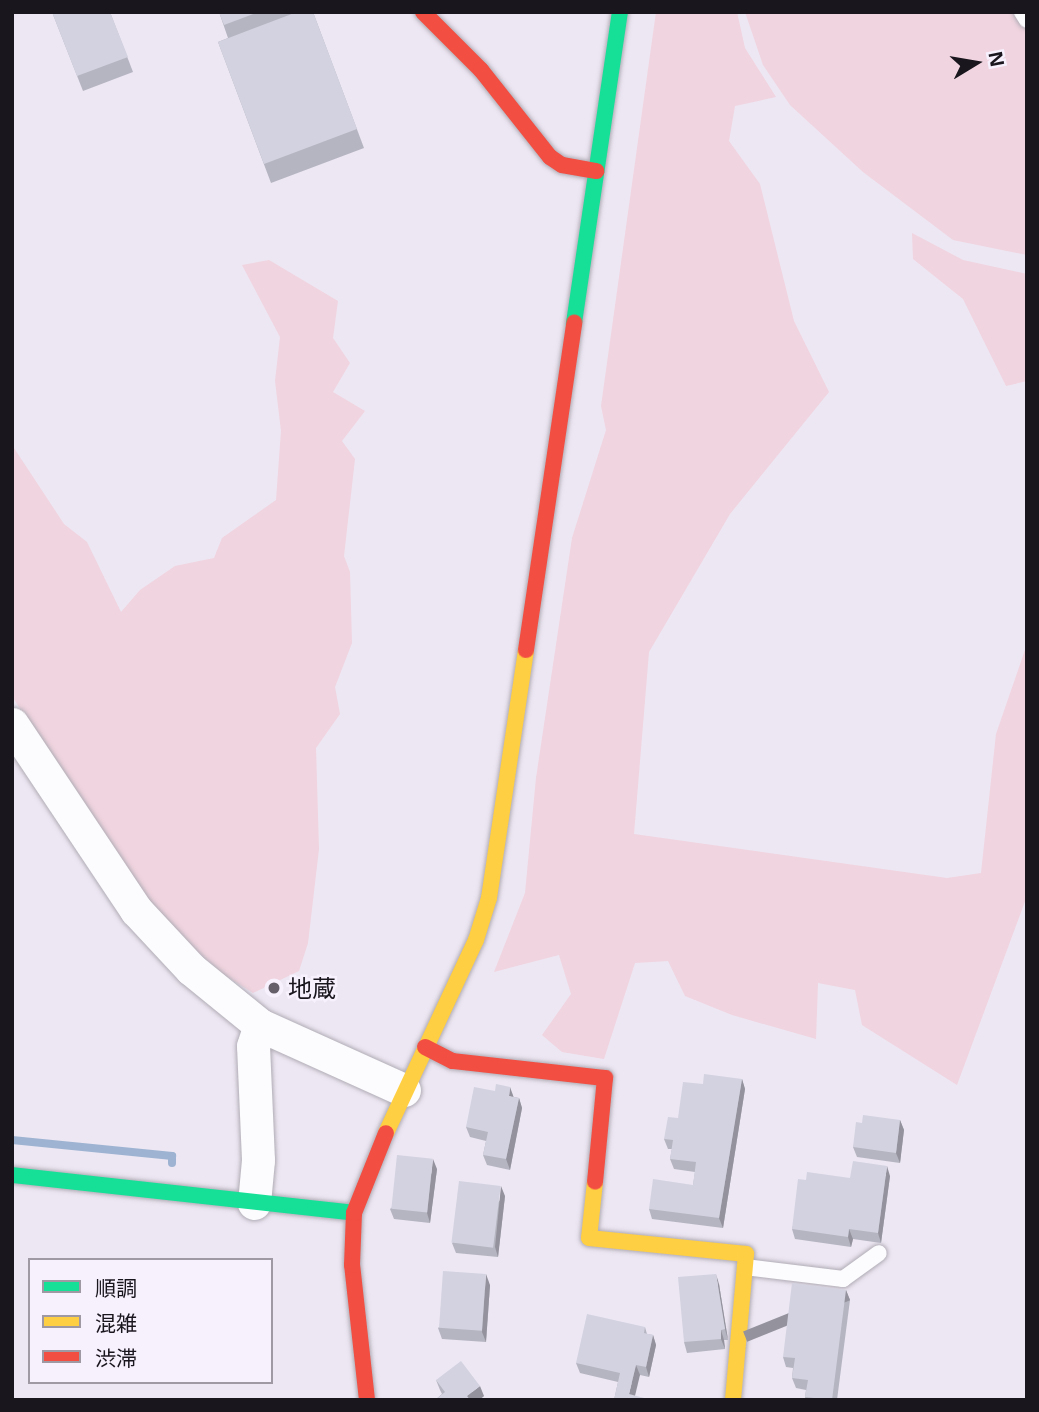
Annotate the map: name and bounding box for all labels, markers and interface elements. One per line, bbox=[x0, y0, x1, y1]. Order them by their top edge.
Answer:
north arrow bbox=[941, 28, 1011, 98]
text: N bbox=[982, 49, 1011, 69]
place label: 地蔵 bbox=[288, 974, 336, 1002]
marker: 地蔵 bbox=[266, 980, 282, 996]
legend bbox=[28, 1258, 273, 1384]
text: 順調 bbox=[95, 1274, 137, 1302]
text: 混雑 bbox=[95, 1309, 137, 1337]
text: 渋滞 bbox=[95, 1344, 137, 1372]

